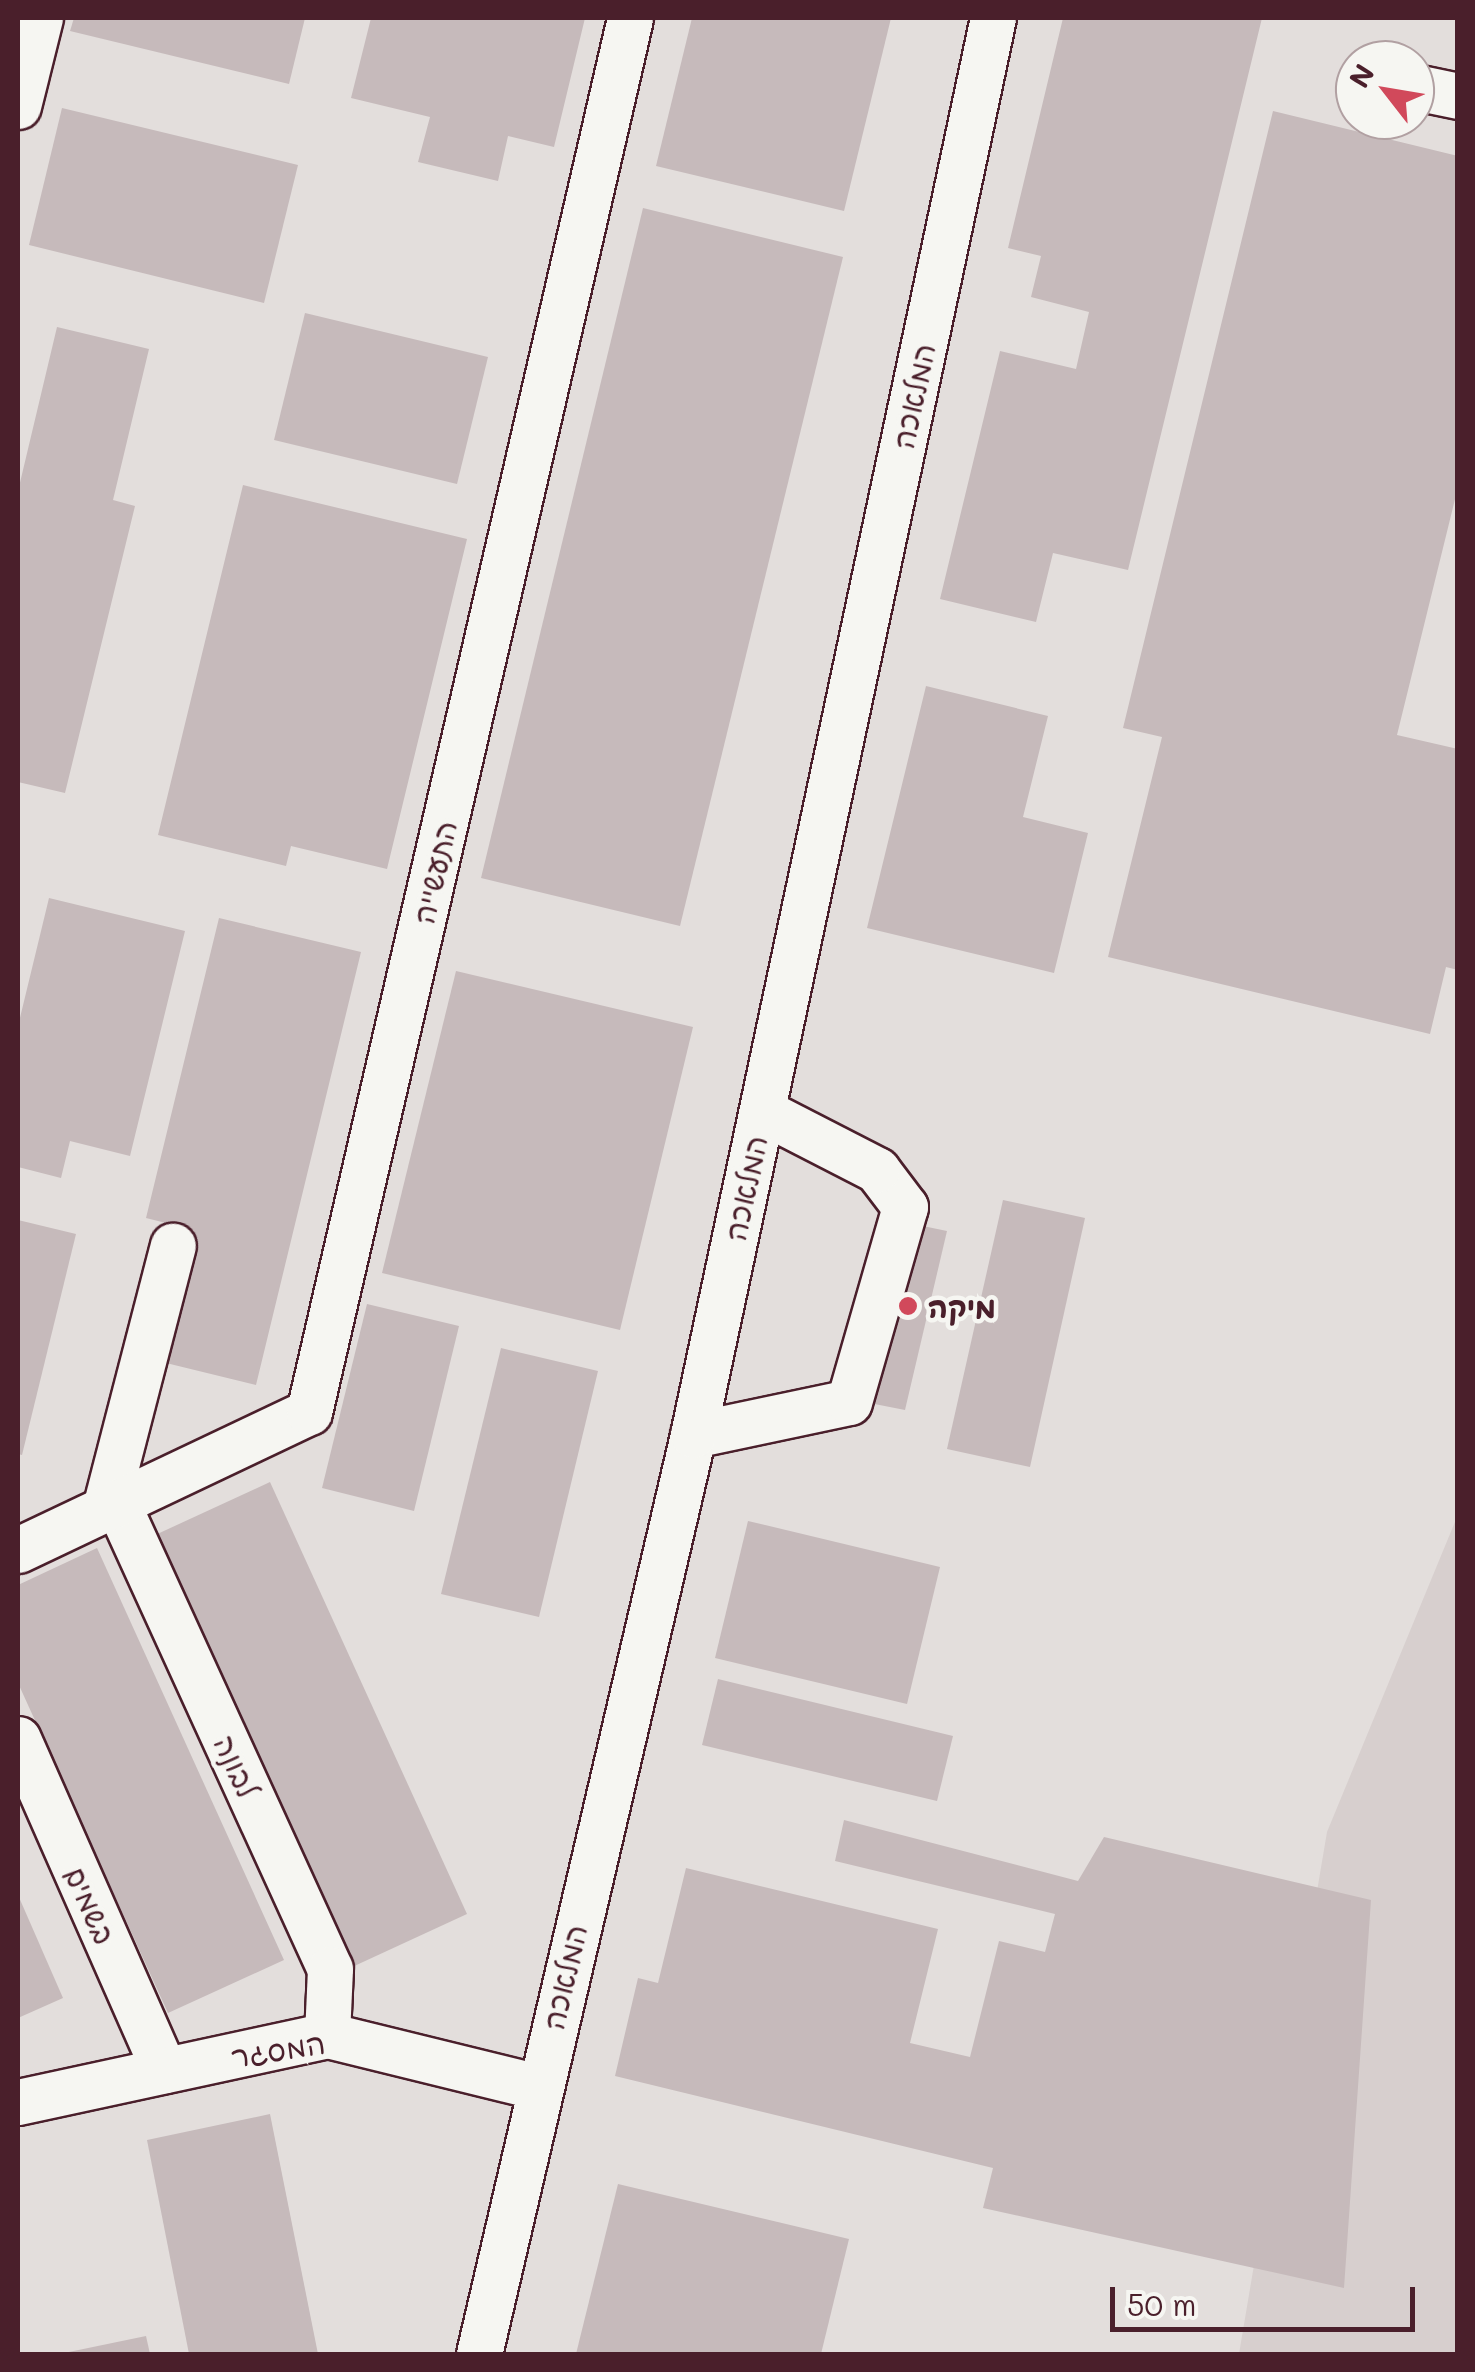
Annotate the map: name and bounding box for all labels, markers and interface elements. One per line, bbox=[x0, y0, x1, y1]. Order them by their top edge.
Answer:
north arrow bbox=[1335, 40, 1435, 140]
text: N bbox=[1340, 57, 1382, 94]
street label: המלאכה bbox=[884, 340, 942, 452]
street label: התעשייה bbox=[405, 817, 463, 927]
street label: המלאכה bbox=[716, 1132, 774, 1244]
place label: מיקה bbox=[928, 1288, 996, 1324]
marker: מיקה bbox=[897, 1295, 919, 1317]
street label: לבונה bbox=[207, 1729, 267, 1803]
street label: בשמים bbox=[58, 1861, 124, 1949]
street label: המלאכה bbox=[534, 1921, 594, 2033]
street label: המסגר bbox=[228, 2024, 328, 2074]
scale bar bbox=[1115, 2267, 1420, 2329]
text: 50 m bbox=[1127, 2284, 1197, 2324]

